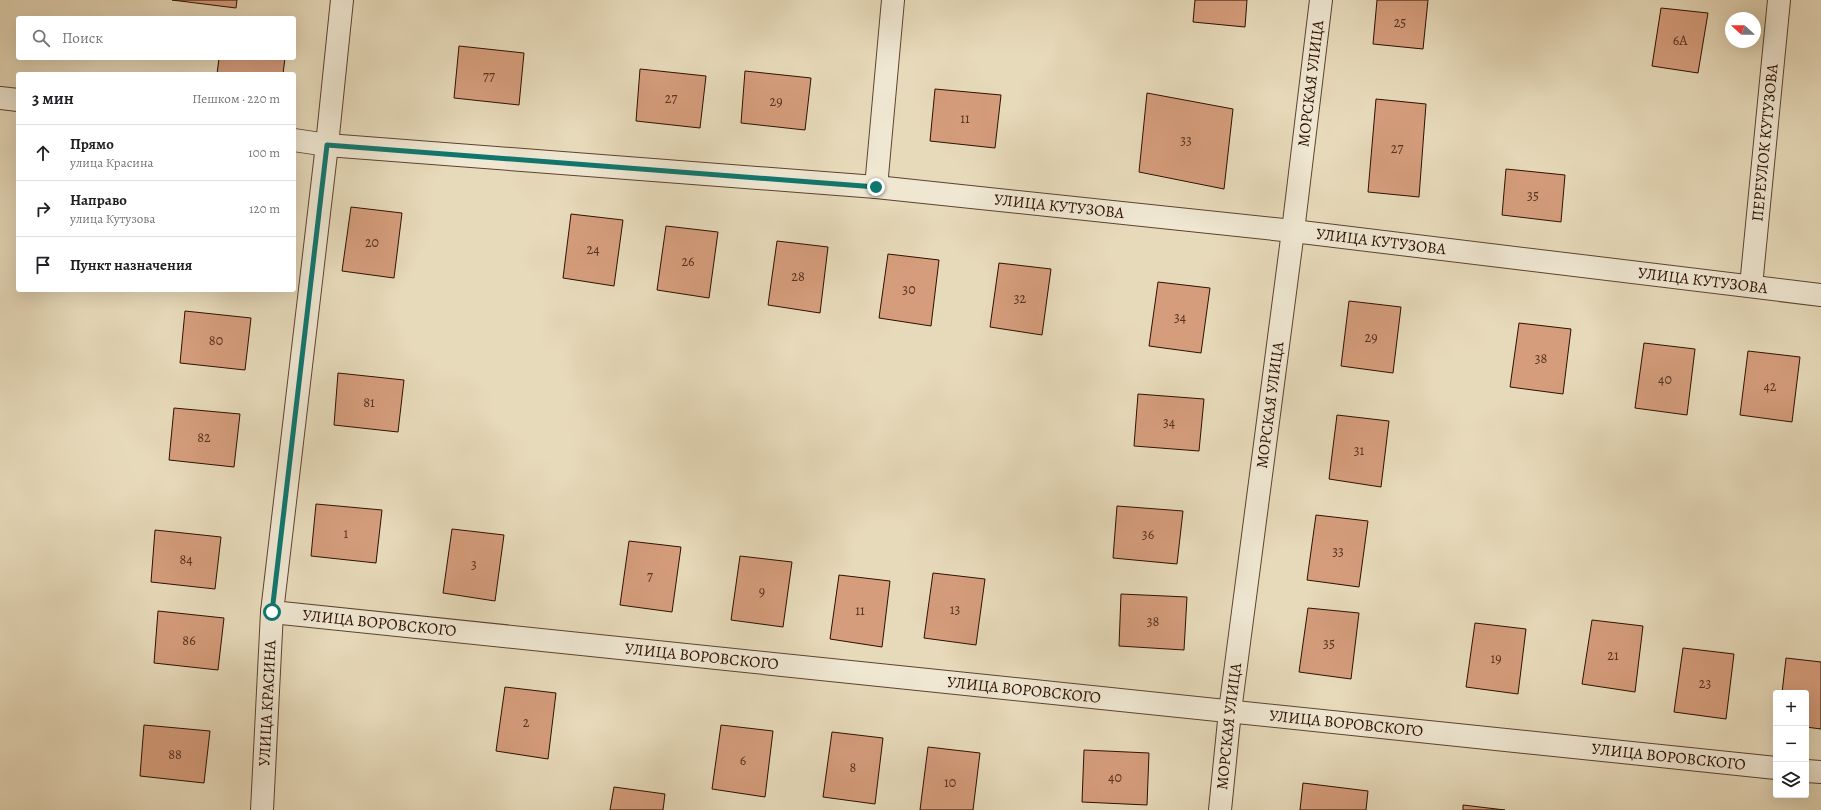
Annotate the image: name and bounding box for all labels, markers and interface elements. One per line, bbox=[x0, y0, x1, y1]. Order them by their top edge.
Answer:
north arrow bbox=[1725, 12, 1761, 48]
house number: 25 bbox=[1394, 13, 1406, 32]
search box bbox=[16, 16, 296, 60]
street label: МОРСКАЯ УЛИЦА bbox=[1292, 18, 1330, 148]
icon: search bbox=[30, 27, 52, 49]
text: Поиск bbox=[62, 28, 103, 48]
house number: 6А bbox=[1673, 31, 1688, 50]
street label: ПЕРЕУЛОК КУТУЗОВА bbox=[1746, 62, 1784, 223]
house number: 77 bbox=[483, 67, 495, 86]
text: 3 мин bbox=[32, 87, 74, 110]
house number: 27 bbox=[665, 89, 677, 108]
text: Пешком · 220 m bbox=[192, 90, 280, 107]
house number: 29 bbox=[769, 92, 783, 111]
house number: 11 bbox=[960, 109, 970, 128]
house number: 33 bbox=[1180, 131, 1192, 150]
text: Прямо bbox=[70, 134, 114, 154]
house number: 27 bbox=[1391, 139, 1403, 158]
icon: ahead bbox=[32, 142, 54, 164]
text: 100 m bbox=[248, 144, 280, 161]
text: улица Красина bbox=[70, 154, 153, 171]
route end bbox=[867, 178, 885, 196]
house number: 35 bbox=[1527, 186, 1539, 205]
street label: УЛИЦА КУТУЗОВА bbox=[993, 189, 1126, 224]
text: Направо bbox=[70, 190, 127, 210]
icon: right bbox=[32, 198, 54, 220]
text: 120 m bbox=[249, 200, 280, 217]
text: улица Кутузова bbox=[70, 210, 156, 227]
street label: УЛИЦА КУТУЗОВА bbox=[1315, 223, 1448, 261]
house number: 20 bbox=[365, 233, 379, 252]
house number: 24 bbox=[587, 240, 600, 259]
house number: 26 bbox=[681, 252, 695, 271]
icon: arrive bbox=[32, 254, 54, 276]
text: Пункт назначения bbox=[70, 255, 192, 275]
street label: УЛИЦА КУТУЗОВА bbox=[1636, 262, 1770, 300]
house number: 28 bbox=[791, 267, 805, 286]
house number: 30 bbox=[902, 280, 916, 299]
house number: 32 bbox=[1014, 289, 1027, 308]
house number: 34 bbox=[1174, 308, 1186, 327]
house number: 29 bbox=[1364, 328, 1378, 347]
house number: 80 bbox=[209, 331, 223, 350]
street label: МОРСКАЯ УЛИЦА bbox=[1251, 340, 1289, 470]
house number: 38 bbox=[1535, 349, 1548, 368]
house number: 40 bbox=[1658, 370, 1672, 389]
house number: 42 bbox=[1764, 377, 1777, 396]
house number: 81 bbox=[363, 393, 375, 412]
house number: 34 bbox=[1163, 413, 1175, 432]
house number: 82 bbox=[197, 428, 211, 447]
house number: 31 bbox=[1354, 441, 1365, 460]
house number: 1 bbox=[344, 524, 349, 543]
house number: 36 bbox=[1142, 525, 1154, 544]
house number: 33 bbox=[1332, 542, 1344, 561]
house number: 84 bbox=[179, 550, 193, 569]
house number: 3 bbox=[471, 555, 477, 574]
house number: 7 bbox=[647, 567, 653, 586]
house number: 9 bbox=[759, 582, 765, 601]
house number: 13 bbox=[950, 600, 960, 619]
house number: 11 bbox=[855, 601, 865, 620]
route start bbox=[263, 603, 281, 621]
street label: УЛИЦА ВОРОВСКОГО bbox=[301, 604, 457, 642]
house number: 38 bbox=[1147, 612, 1160, 631]
house number: 86 bbox=[182, 631, 196, 650]
house number: 35 bbox=[1323, 634, 1335, 653]
street label: УЛИЦА ВОРОВСКОГО bbox=[624, 638, 780, 675]
street label: УЛИЦА КРАСИНА bbox=[253, 639, 282, 767]
house number: 21 bbox=[1607, 646, 1619, 665]
house number: 19 bbox=[1490, 649, 1502, 668]
street label: МОРСКАЯ УЛИЦА bbox=[1211, 661, 1247, 791]
street label: УЛИЦА ВОРОВСКОГО bbox=[946, 671, 1102, 709]
house number: 23 bbox=[1699, 674, 1711, 693]
map controls bbox=[1773, 690, 1809, 798]
button: + bbox=[1773, 690, 1809, 726]
street label: УЛИЦА ВОРОВСКОГО bbox=[1268, 705, 1424, 742]
house number: 2 bbox=[523, 713, 530, 732]
button: − bbox=[1773, 726, 1809, 762]
street label: УЛИЦА ВОРОВСКОГО bbox=[1590, 738, 1747, 776]
house number: 88 bbox=[168, 745, 182, 764]
house number: 6 bbox=[740, 751, 746, 770]
house number: 8 bbox=[850, 758, 857, 777]
button: layers bbox=[1773, 762, 1809, 798]
house number: 40 bbox=[1108, 768, 1122, 787]
house number: 10 bbox=[944, 773, 956, 792]

